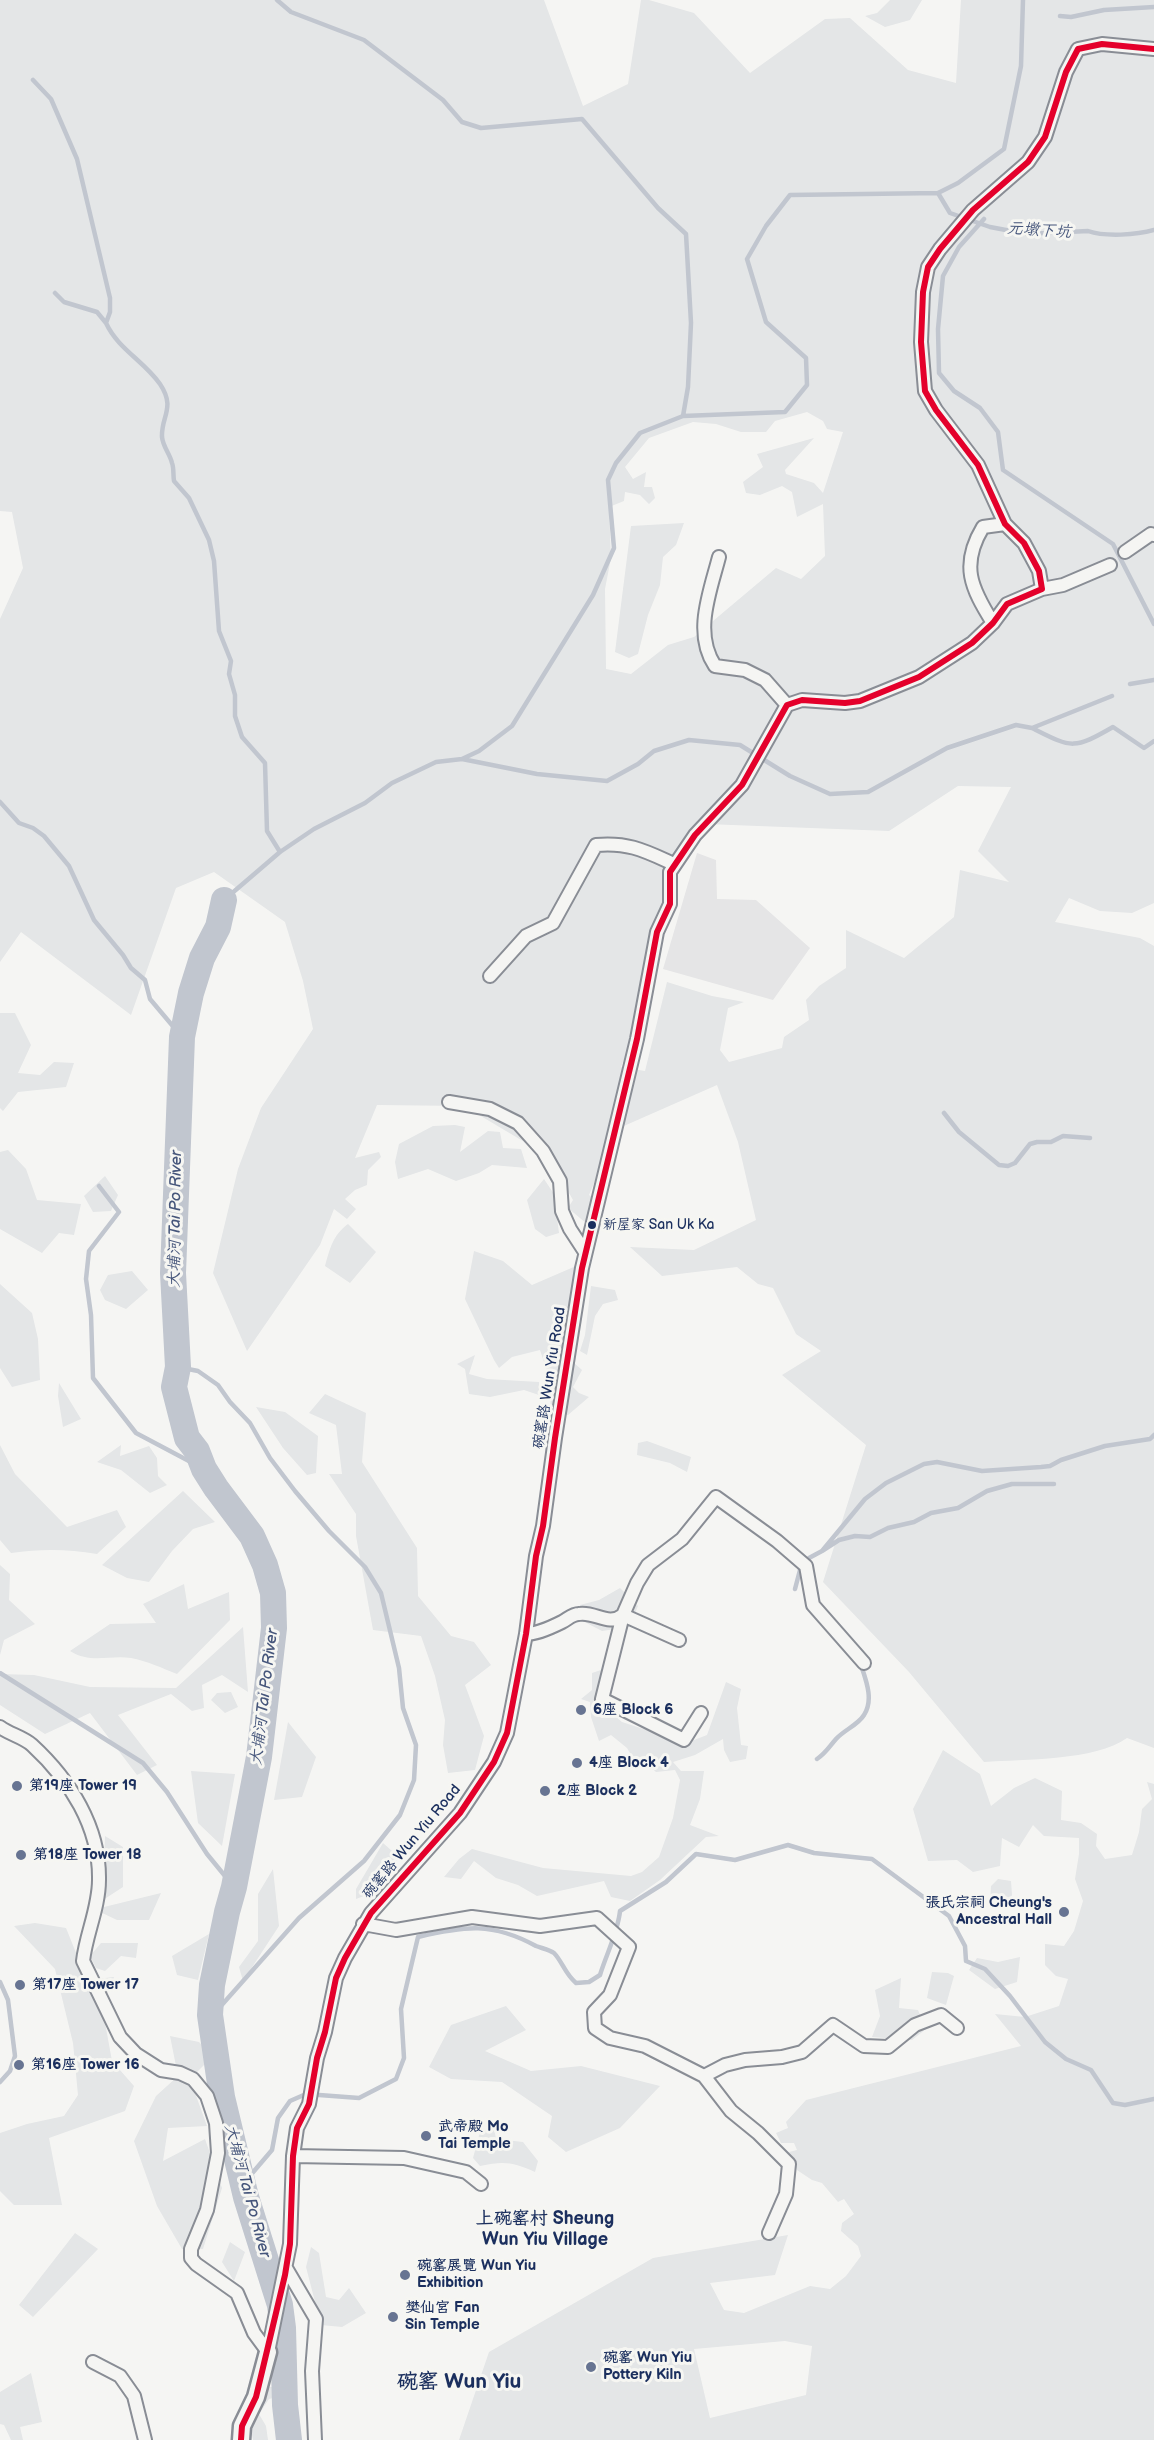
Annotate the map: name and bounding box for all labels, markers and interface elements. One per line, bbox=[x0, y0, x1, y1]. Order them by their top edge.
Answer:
water label: 元墩下坑 bbox=[1006, 219, 1072, 243]
water label: 大埔河 Tai Po River bbox=[165, 1150, 187, 1288]
place label: 新屋家 San Uk Ka bbox=[603, 1217, 715, 1233]
marker: 新屋家 San Uk Ka bbox=[586, 1219, 598, 1231]
street label: 碗窰路 Wun Yiu Road bbox=[530, 1306, 570, 1450]
water label: 大埔河 Tai Po River bbox=[247, 1628, 283, 1766]
place label: 6座 Block 6 bbox=[593, 1701, 673, 1719]
marker: 6座 Block 6 bbox=[574, 1703, 588, 1717]
place label: 4座 Block 4 bbox=[589, 1754, 669, 1772]
marker: 4座 Block 4 bbox=[570, 1756, 584, 1770]
place label: 第19座 Tower 19 bbox=[29, 1777, 137, 1795]
marker: 第19座 Tower 19 bbox=[10, 1779, 24, 1793]
street label: 碗窰路 Wun Yiu Road bbox=[359, 1781, 465, 1903]
place label: 2座 Block 2 bbox=[557, 1782, 637, 1800]
marker: 2座 Block 2 bbox=[538, 1784, 552, 1798]
place label: 第18座 Tower 18 bbox=[33, 1846, 141, 1864]
marker: 第18座 Tower 18 bbox=[14, 1848, 28, 1862]
place label: 張氏宗祠 Cheung's Ancestral Hall bbox=[925, 1894, 1052, 1929]
marker: 張氏宗祠 Cheung's Ancestral Hall bbox=[1057, 1905, 1071, 1919]
place label: 第17座 Tower 17 bbox=[32, 1976, 139, 1994]
marker: 第17座 Tower 17 bbox=[13, 1978, 27, 1992]
place label: 第16座 Tower 16 bbox=[31, 2056, 140, 2074]
marker: 第16座 Tower 16 bbox=[12, 2058, 26, 2072]
place label: 武帝殿 Mo Tai Temple bbox=[438, 2118, 511, 2153]
water label: 大埔河 Tai Po River bbox=[220, 2122, 274, 2260]
marker: 武帝殿 Mo Tai Temple bbox=[419, 2129, 433, 2143]
district label: 上碗窰村 Sheung Wun Yiu Village bbox=[476, 2208, 614, 2250]
place label: 碗窰展覽 Wun Yiu Exhibition bbox=[417, 2257, 536, 2292]
marker: 碗窰展覽 Wun Yiu Exhibition bbox=[398, 2268, 412, 2282]
place label: 樊仙宮 Fan Sin Temple bbox=[405, 2299, 480, 2334]
marker: 樊仙宮 Fan Sin Temple bbox=[386, 2310, 400, 2324]
place label: 碗窰 Wun Yiu Pottery Kiln bbox=[603, 2349, 692, 2384]
marker: 碗窰 Wun Yiu Pottery Kiln bbox=[584, 2360, 598, 2374]
district label: 碗窰 Wun Yiu bbox=[397, 2370, 521, 2396]

